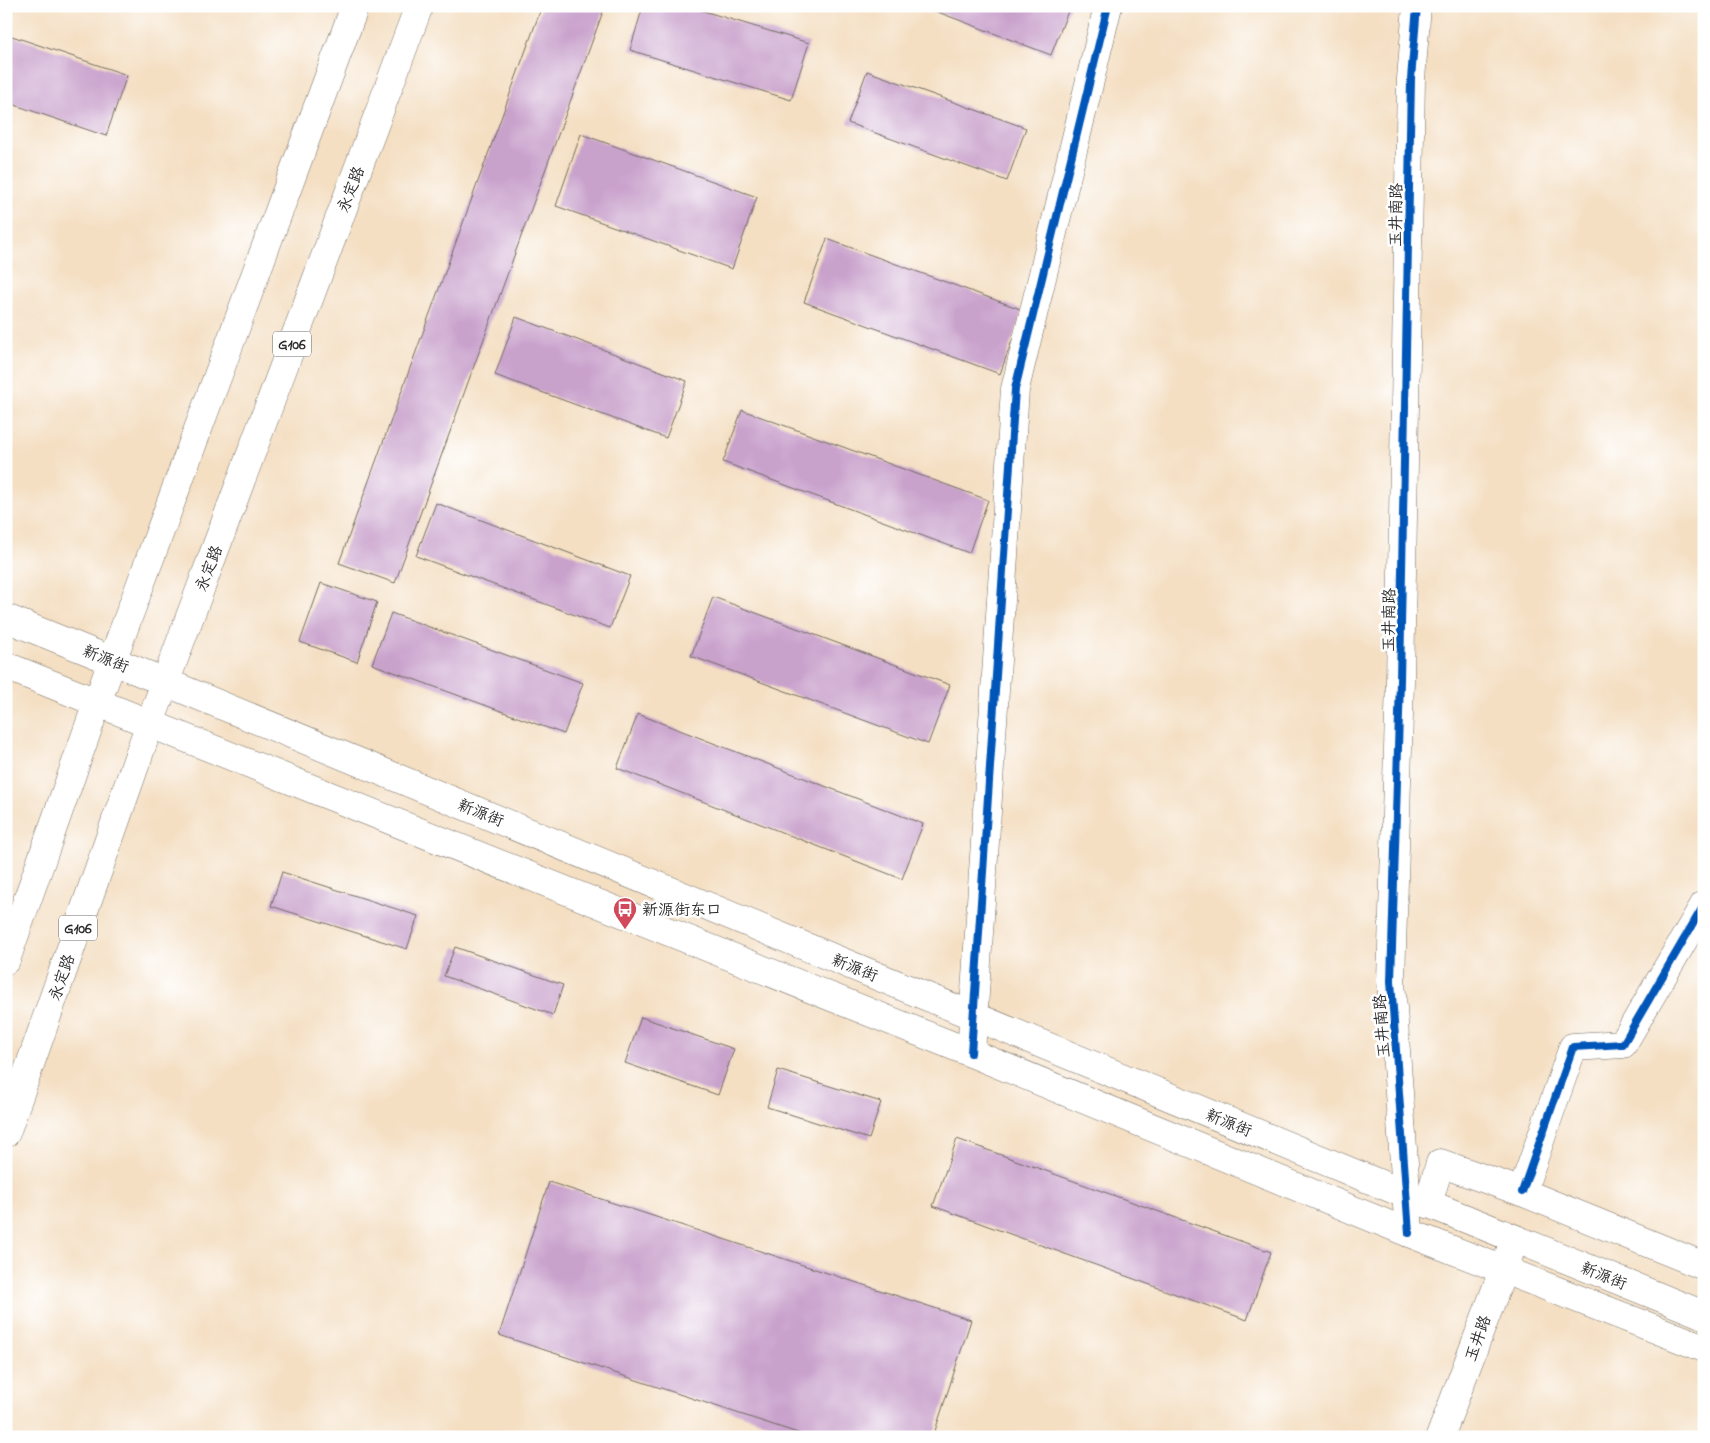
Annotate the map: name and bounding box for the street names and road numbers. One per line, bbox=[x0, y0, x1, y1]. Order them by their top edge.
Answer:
street label: 永定路 bbox=[332, 163, 372, 216]
street label: 玉井南路 bbox=[1384, 183, 1410, 247]
road number: G106 bbox=[273, 332, 311, 356]
street label: 永定路 bbox=[190, 542, 230, 595]
street label: 玉井南路 bbox=[1377, 588, 1403, 652]
street label: 新源街 bbox=[78, 640, 132, 680]
street label: 新源街 bbox=[453, 794, 507, 834]
road number: G106 bbox=[59, 916, 97, 940]
street label: 新源街 bbox=[827, 949, 881, 989]
street label: 永定路 bbox=[44, 951, 82, 1004]
street label: 玉井南路 bbox=[1369, 993, 1397, 1059]
street label: 新源街 bbox=[1201, 1104, 1255, 1144]
street label: 新源街 bbox=[1576, 1257, 1630, 1297]
street label: 玉井路 bbox=[1459, 1312, 1498, 1365]

